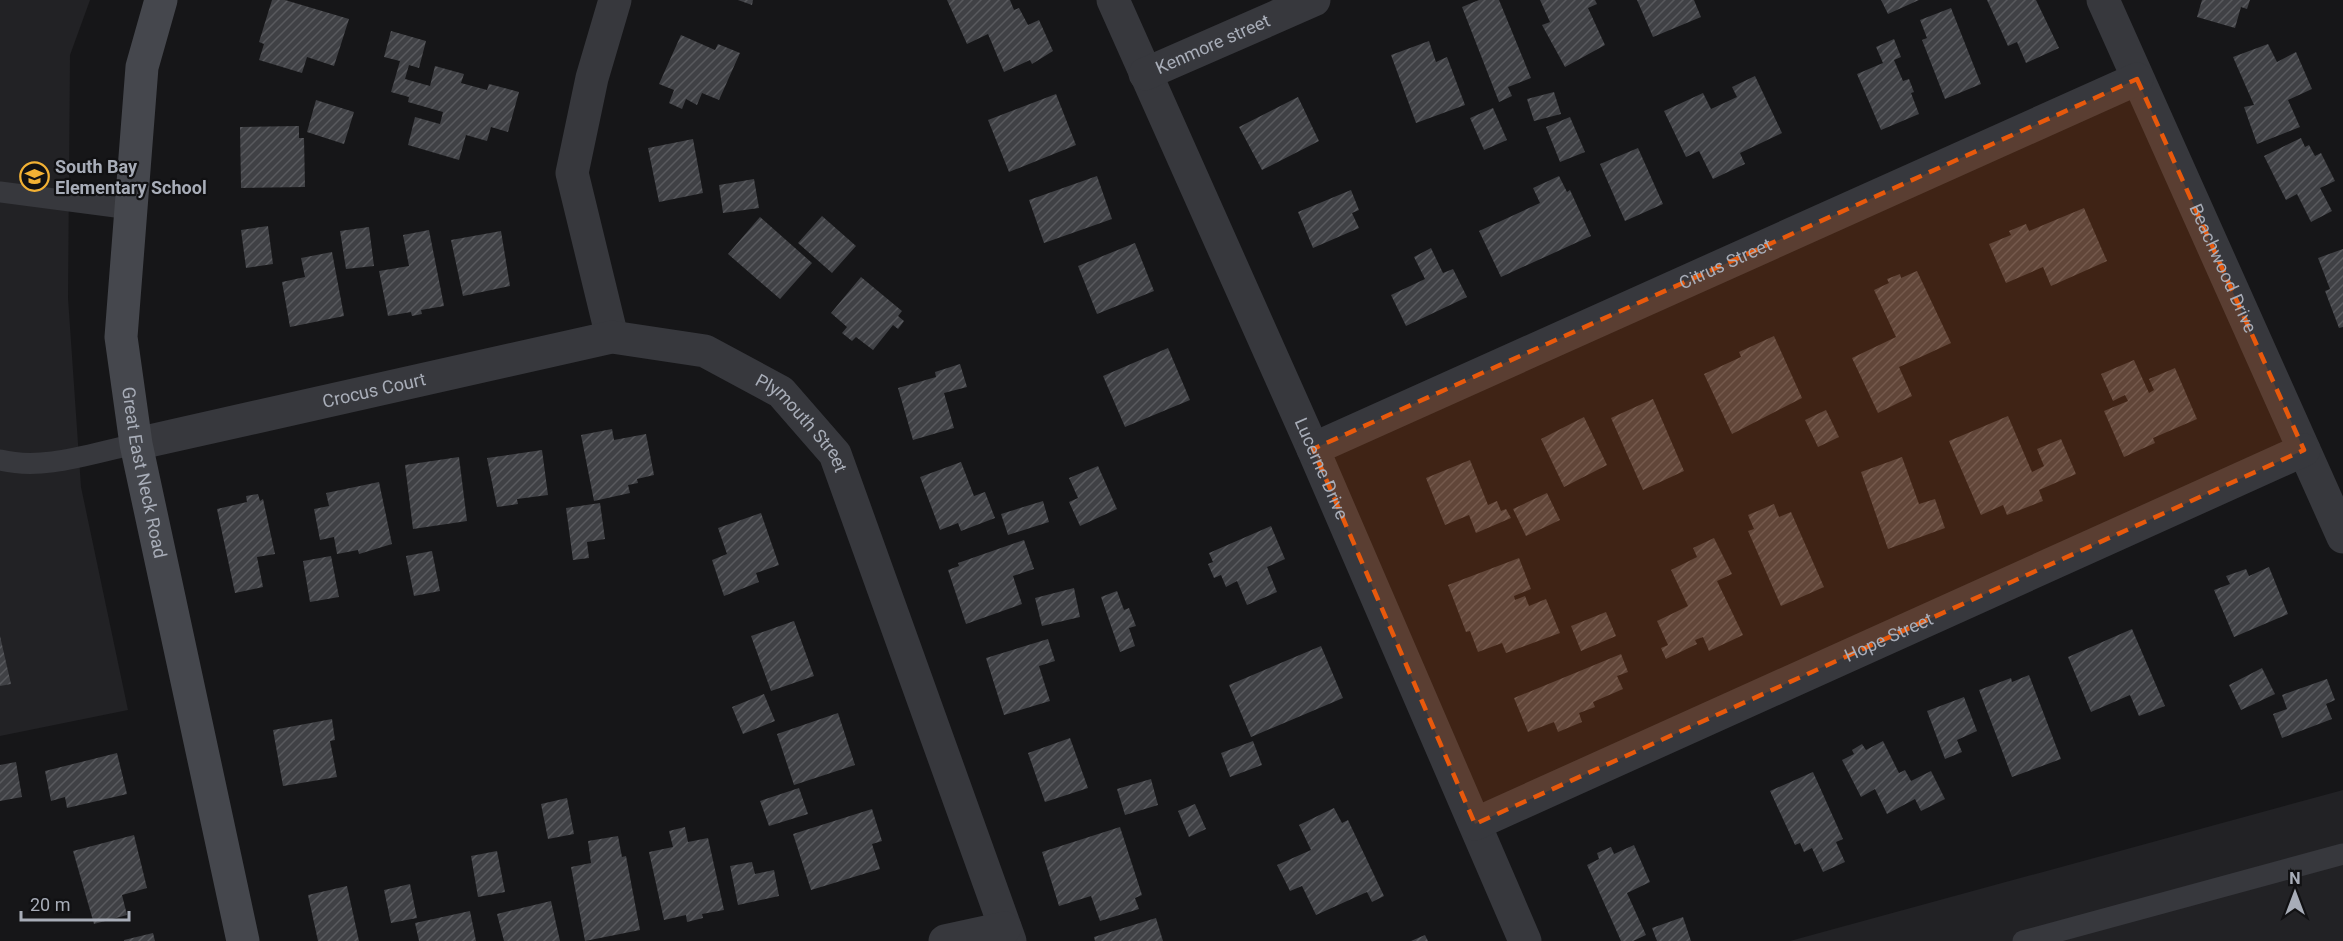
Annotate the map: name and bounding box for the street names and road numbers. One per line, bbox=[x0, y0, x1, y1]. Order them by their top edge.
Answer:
street label: Kenmore street bbox=[1152, 10, 1273, 78]
street label: Beachwood Drive bbox=[2185, 200, 2261, 336]
street label: Citrus Street bbox=[1676, 233, 1775, 293]
street label: Crocus Court bbox=[320, 368, 428, 412]
street label: Plymouth Street bbox=[752, 369, 852, 475]
street label: Great East Neck Road bbox=[118, 385, 171, 560]
street label: Lucerne Drive bbox=[1290, 414, 1353, 523]
street label: Hope Street bbox=[1841, 608, 1936, 666]

